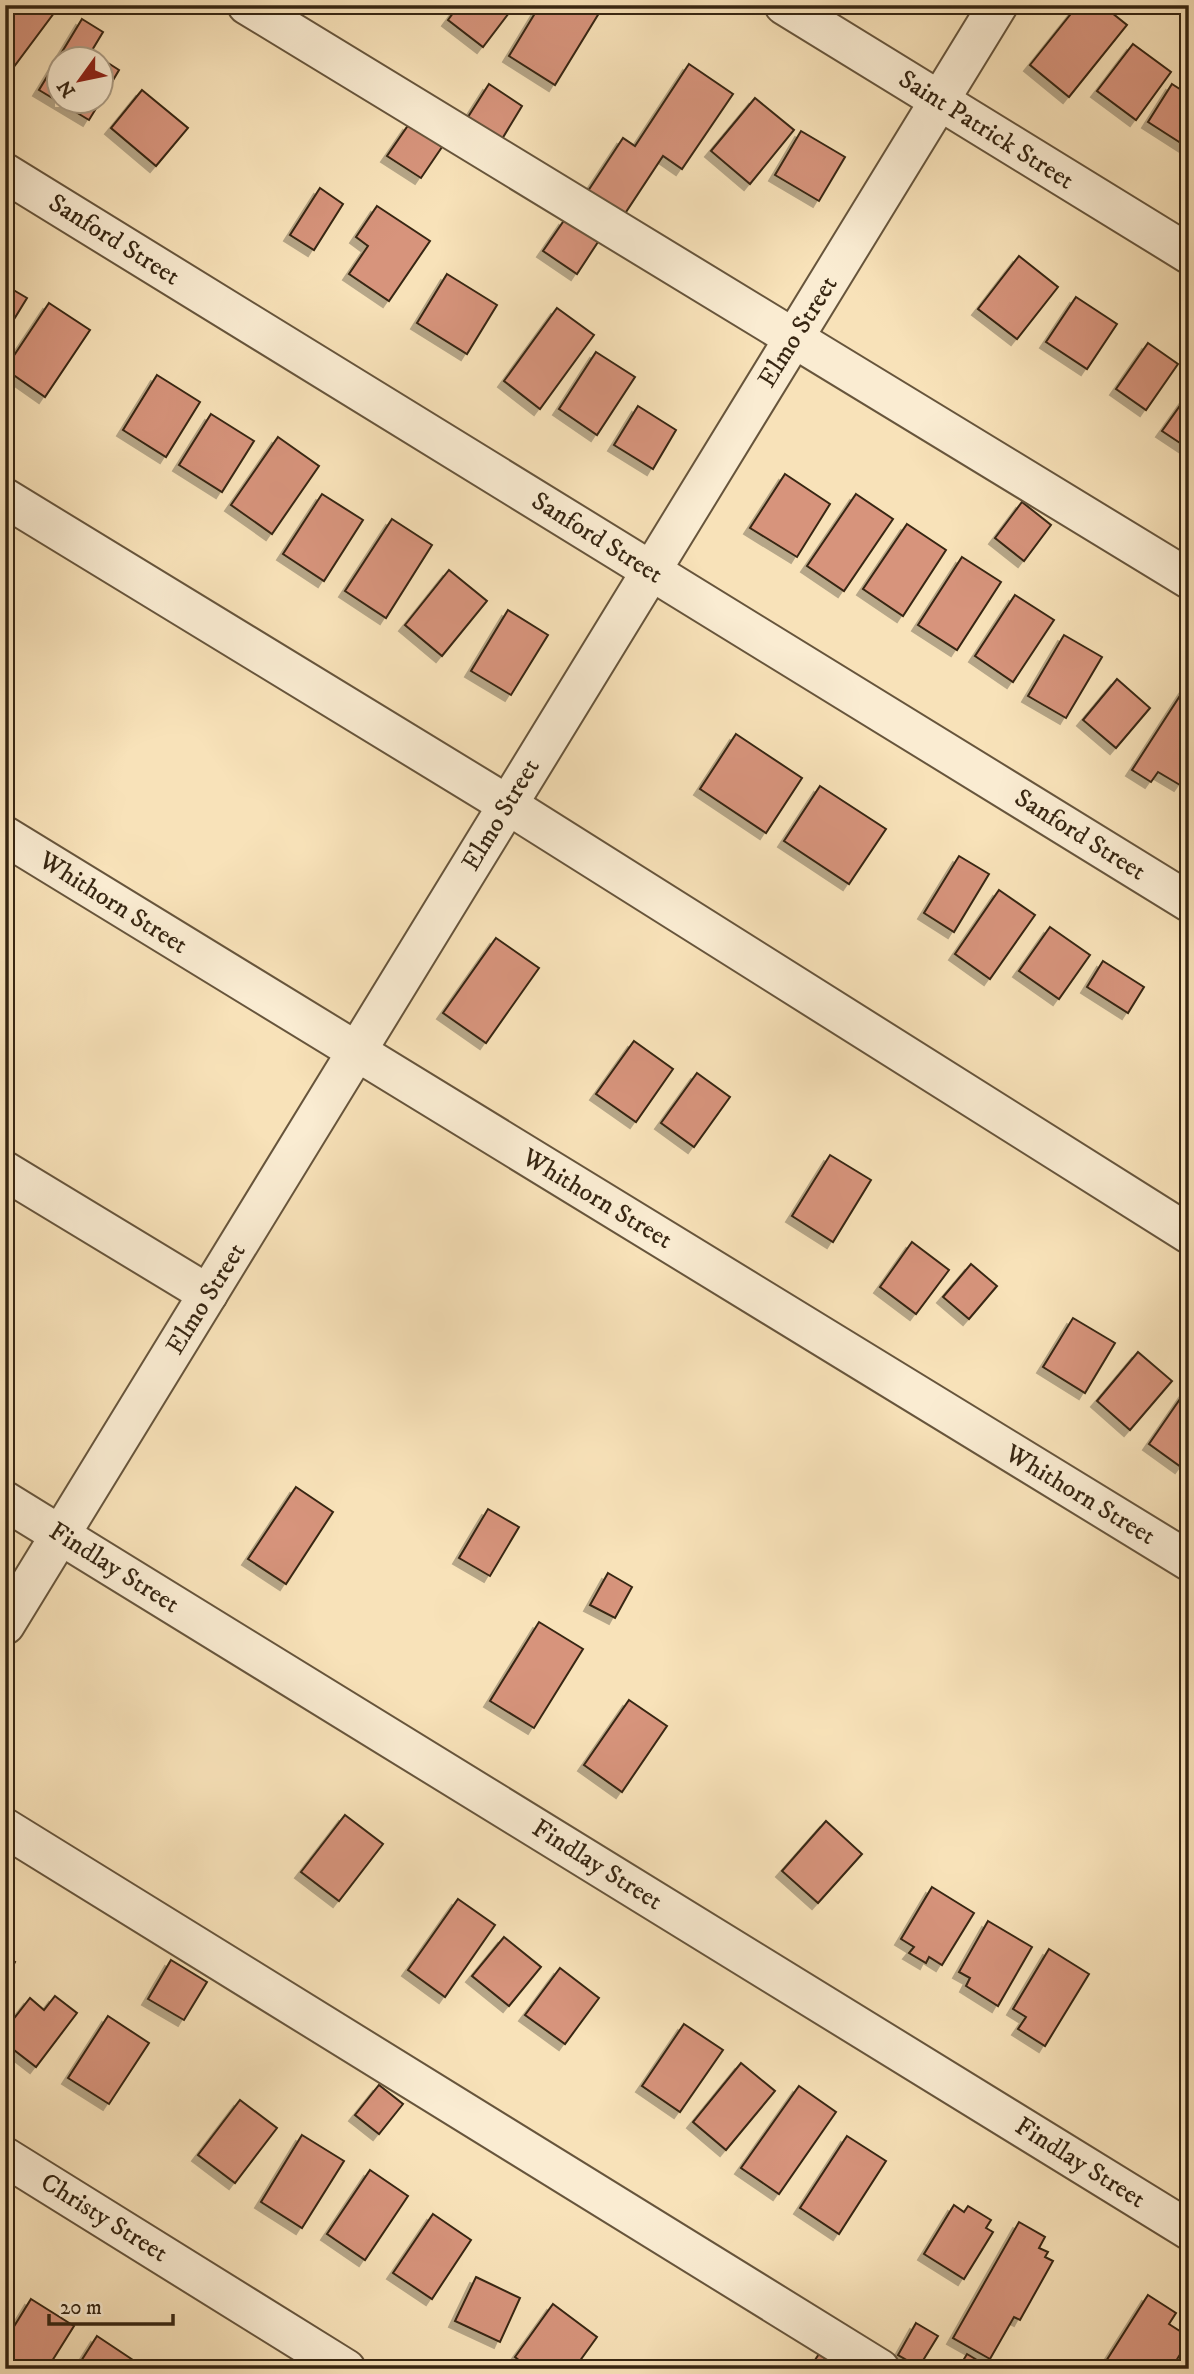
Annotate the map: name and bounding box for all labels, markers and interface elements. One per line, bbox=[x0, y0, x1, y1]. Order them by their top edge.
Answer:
north arrow bbox=[46, 46, 116, 116]
street label: Saint Patrick Street bbox=[892, 63, 1080, 197]
text: N bbox=[53, 75, 81, 101]
street label: Sanford Street bbox=[42, 187, 186, 293]
street label: Elmo Street bbox=[751, 270, 845, 394]
street label: Sanford Street bbox=[525, 485, 669, 591]
street label: Elmo Street bbox=[455, 753, 547, 877]
street label: Sanford Street bbox=[1008, 782, 1152, 888]
street label: Whithorn Street bbox=[32, 844, 194, 962]
street label: Whithorn Street bbox=[515, 1141, 678, 1257]
street label: Elmo Street bbox=[159, 1237, 253, 1361]
street label: Whithorn Street bbox=[998, 1437, 1161, 1553]
street label: Findlay Street bbox=[43, 1515, 185, 1621]
street label: Findlay Street bbox=[526, 1812, 668, 1918]
street label: Findlay Street bbox=[1009, 2110, 1151, 2216]
street label: Christy Street bbox=[34, 2166, 174, 2270]
scale bar bbox=[49, 2283, 173, 2327]
text: 20 m bbox=[60, 2295, 102, 2321]

